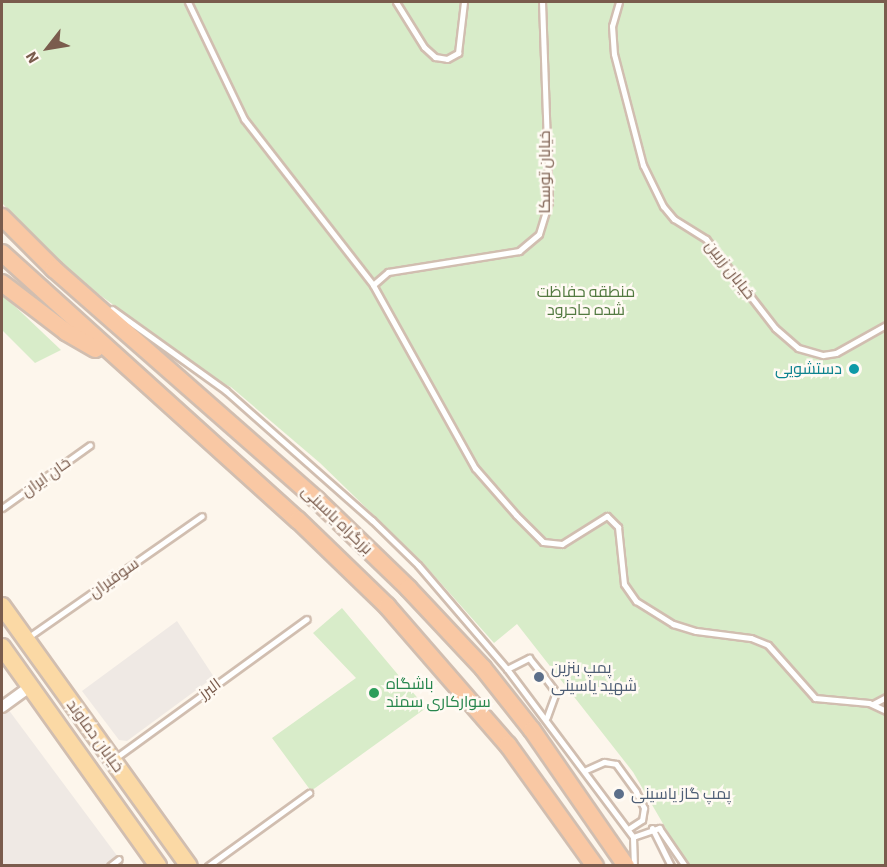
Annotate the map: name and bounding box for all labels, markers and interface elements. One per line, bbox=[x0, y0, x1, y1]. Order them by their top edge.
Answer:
north arrow bbox=[18, 18, 78, 78]
text: N bbox=[20, 47, 45, 68]
street label: خیابان توسکا bbox=[535, 130, 555, 214]
street label: خیابان زربین bbox=[701, 237, 759, 303]
park label: منطقه حفاظت شده جاجرود bbox=[537, 282, 635, 320]
place label: دستشویی bbox=[775, 359, 842, 379]
marker: دستشویی bbox=[847, 362, 861, 376]
street label: خان ایران bbox=[18, 453, 74, 501]
street label: بزرگراه یاسینی bbox=[297, 481, 377, 559]
street label: سوفیران bbox=[85, 554, 143, 602]
place label: پمپ بنزین شهید یاسینی bbox=[551, 658, 637, 696]
marker: پمپ بنزین شهید یاسینی bbox=[532, 670, 546, 684]
place label: باشگاه سوارکاری سمند bbox=[386, 674, 491, 712]
street label: البرز bbox=[195, 675, 225, 703]
marker: باشگاه سوارکاری سمند bbox=[367, 686, 381, 700]
street label: خیابان دماوند bbox=[62, 696, 128, 776]
place label: پمپ گاز یاسینی bbox=[631, 784, 731, 804]
marker: پمپ گاز یاسینی bbox=[612, 787, 626, 801]

